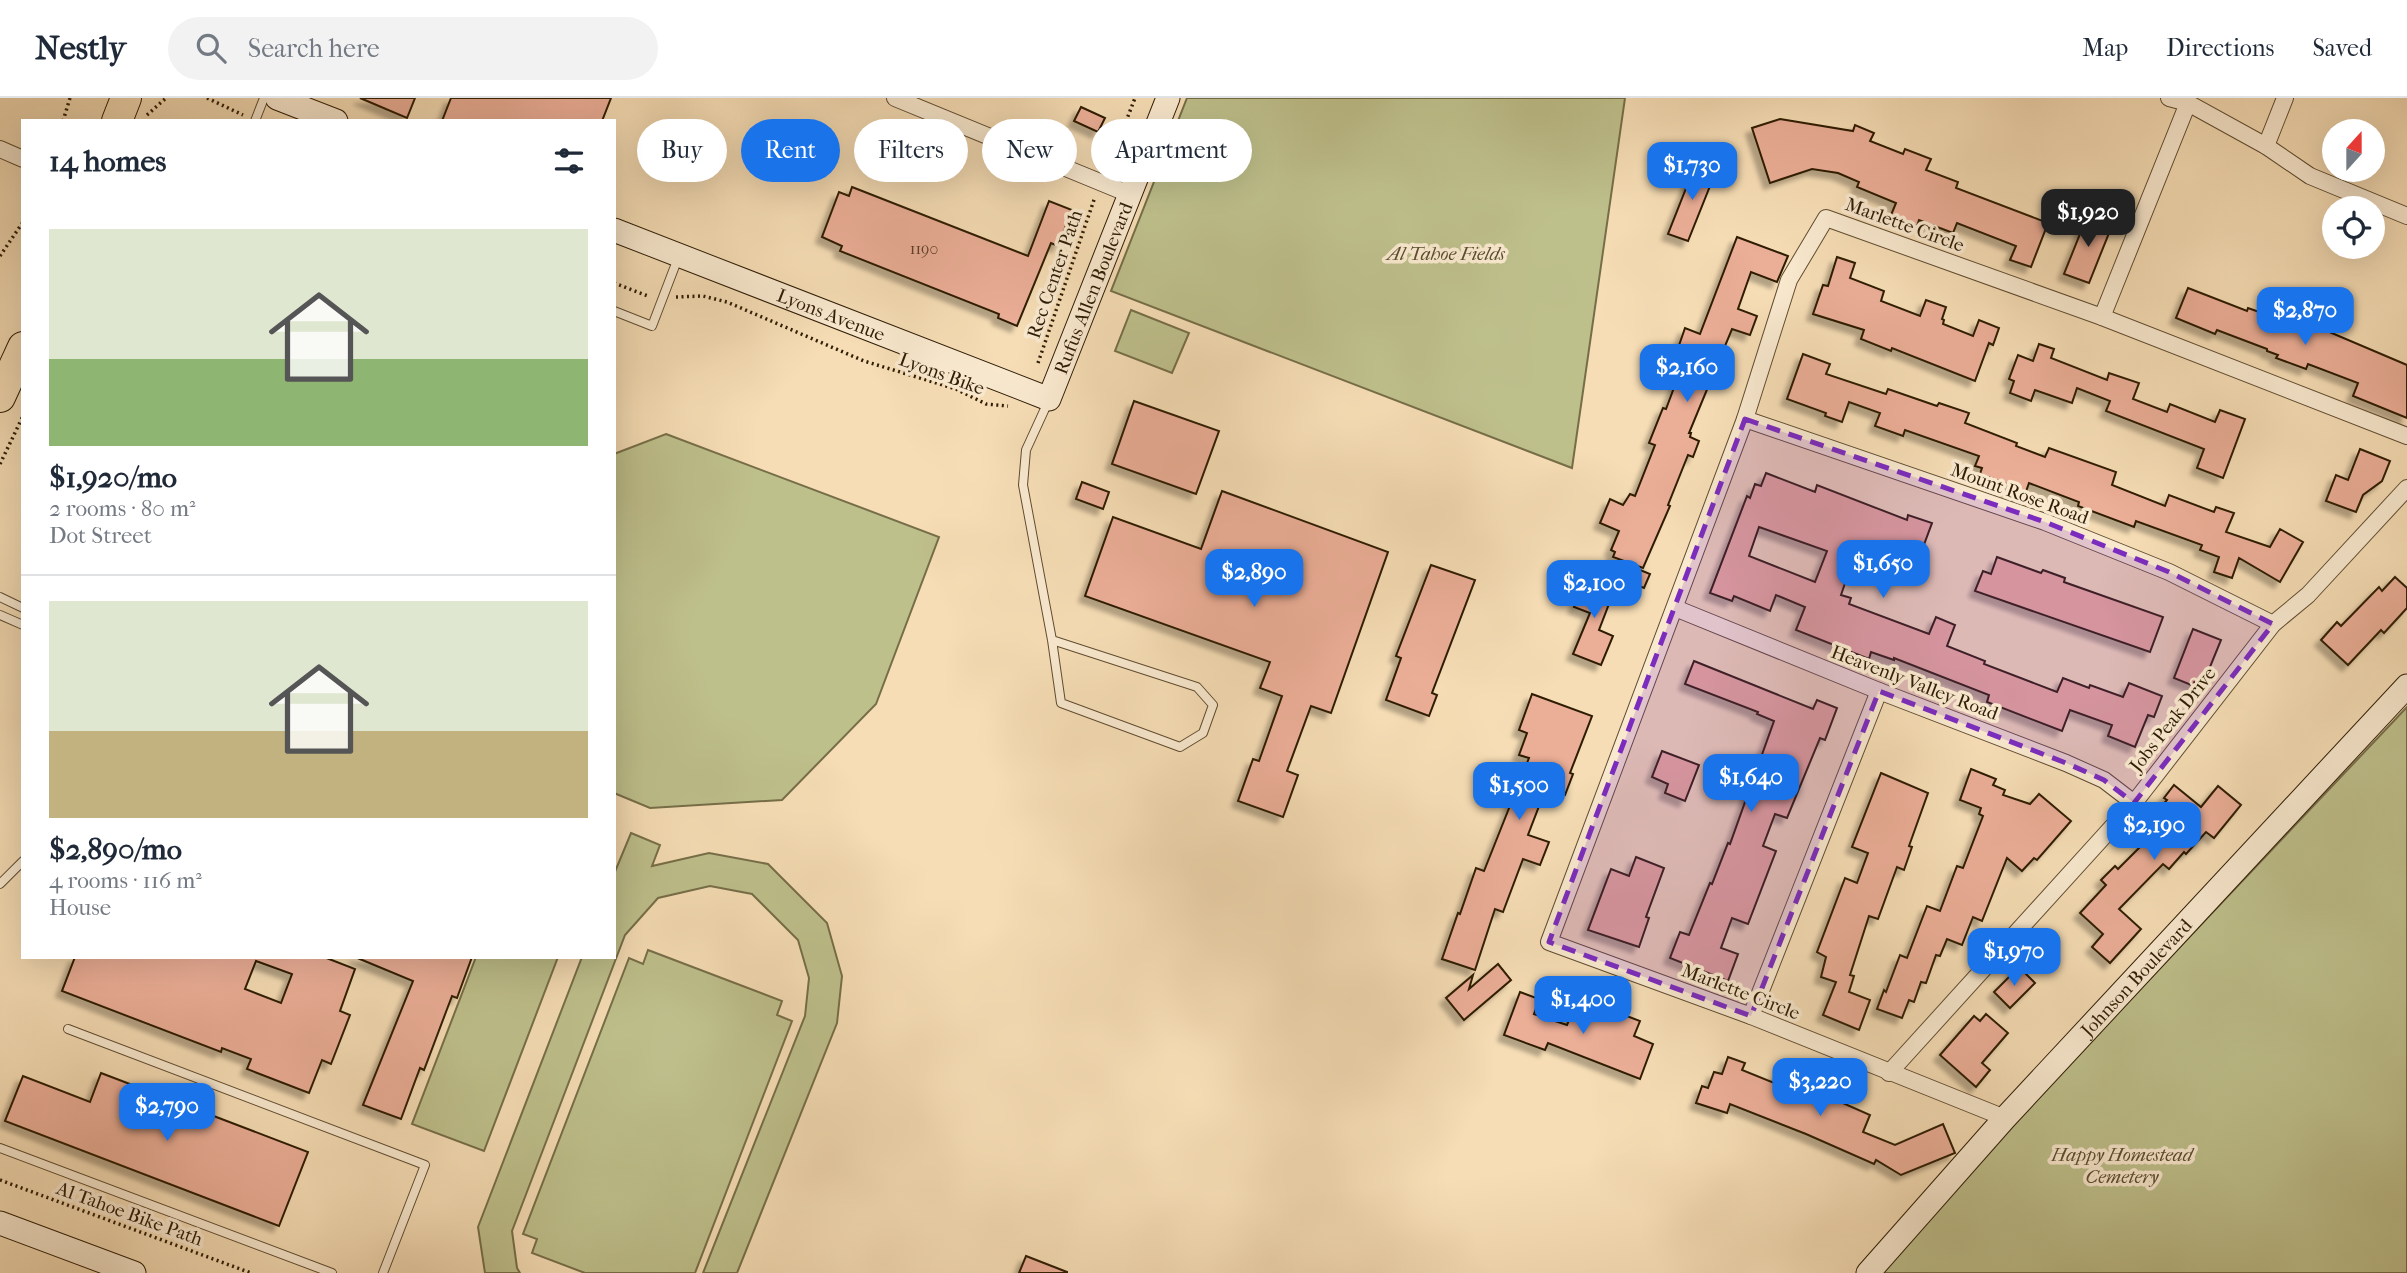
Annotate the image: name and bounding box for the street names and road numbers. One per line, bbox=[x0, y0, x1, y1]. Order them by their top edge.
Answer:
street label: Marlette Circle bbox=[1842, 193, 1967, 257]
street label: Rufus Allen Boulevard bbox=[1050, 199, 1138, 378]
street label: Rec Center Path bbox=[1023, 207, 1087, 341]
street label: Lyons Avenue bbox=[774, 284, 888, 346]
street label: Lyons Bike bbox=[896, 348, 987, 400]
street label: Mount Rose Road bbox=[1948, 459, 2092, 529]
street label: Heavenly Valley Road bbox=[1828, 641, 2002, 725]
street label: Jobs Peak Drive bbox=[2124, 663, 2221, 778]
street label: Johnson Boulevard bbox=[2075, 914, 2197, 1043]
street label: Marlette Circle bbox=[1678, 959, 1803, 1025]
street label: Al Tahoe Bike Path bbox=[53, 1177, 206, 1251]

